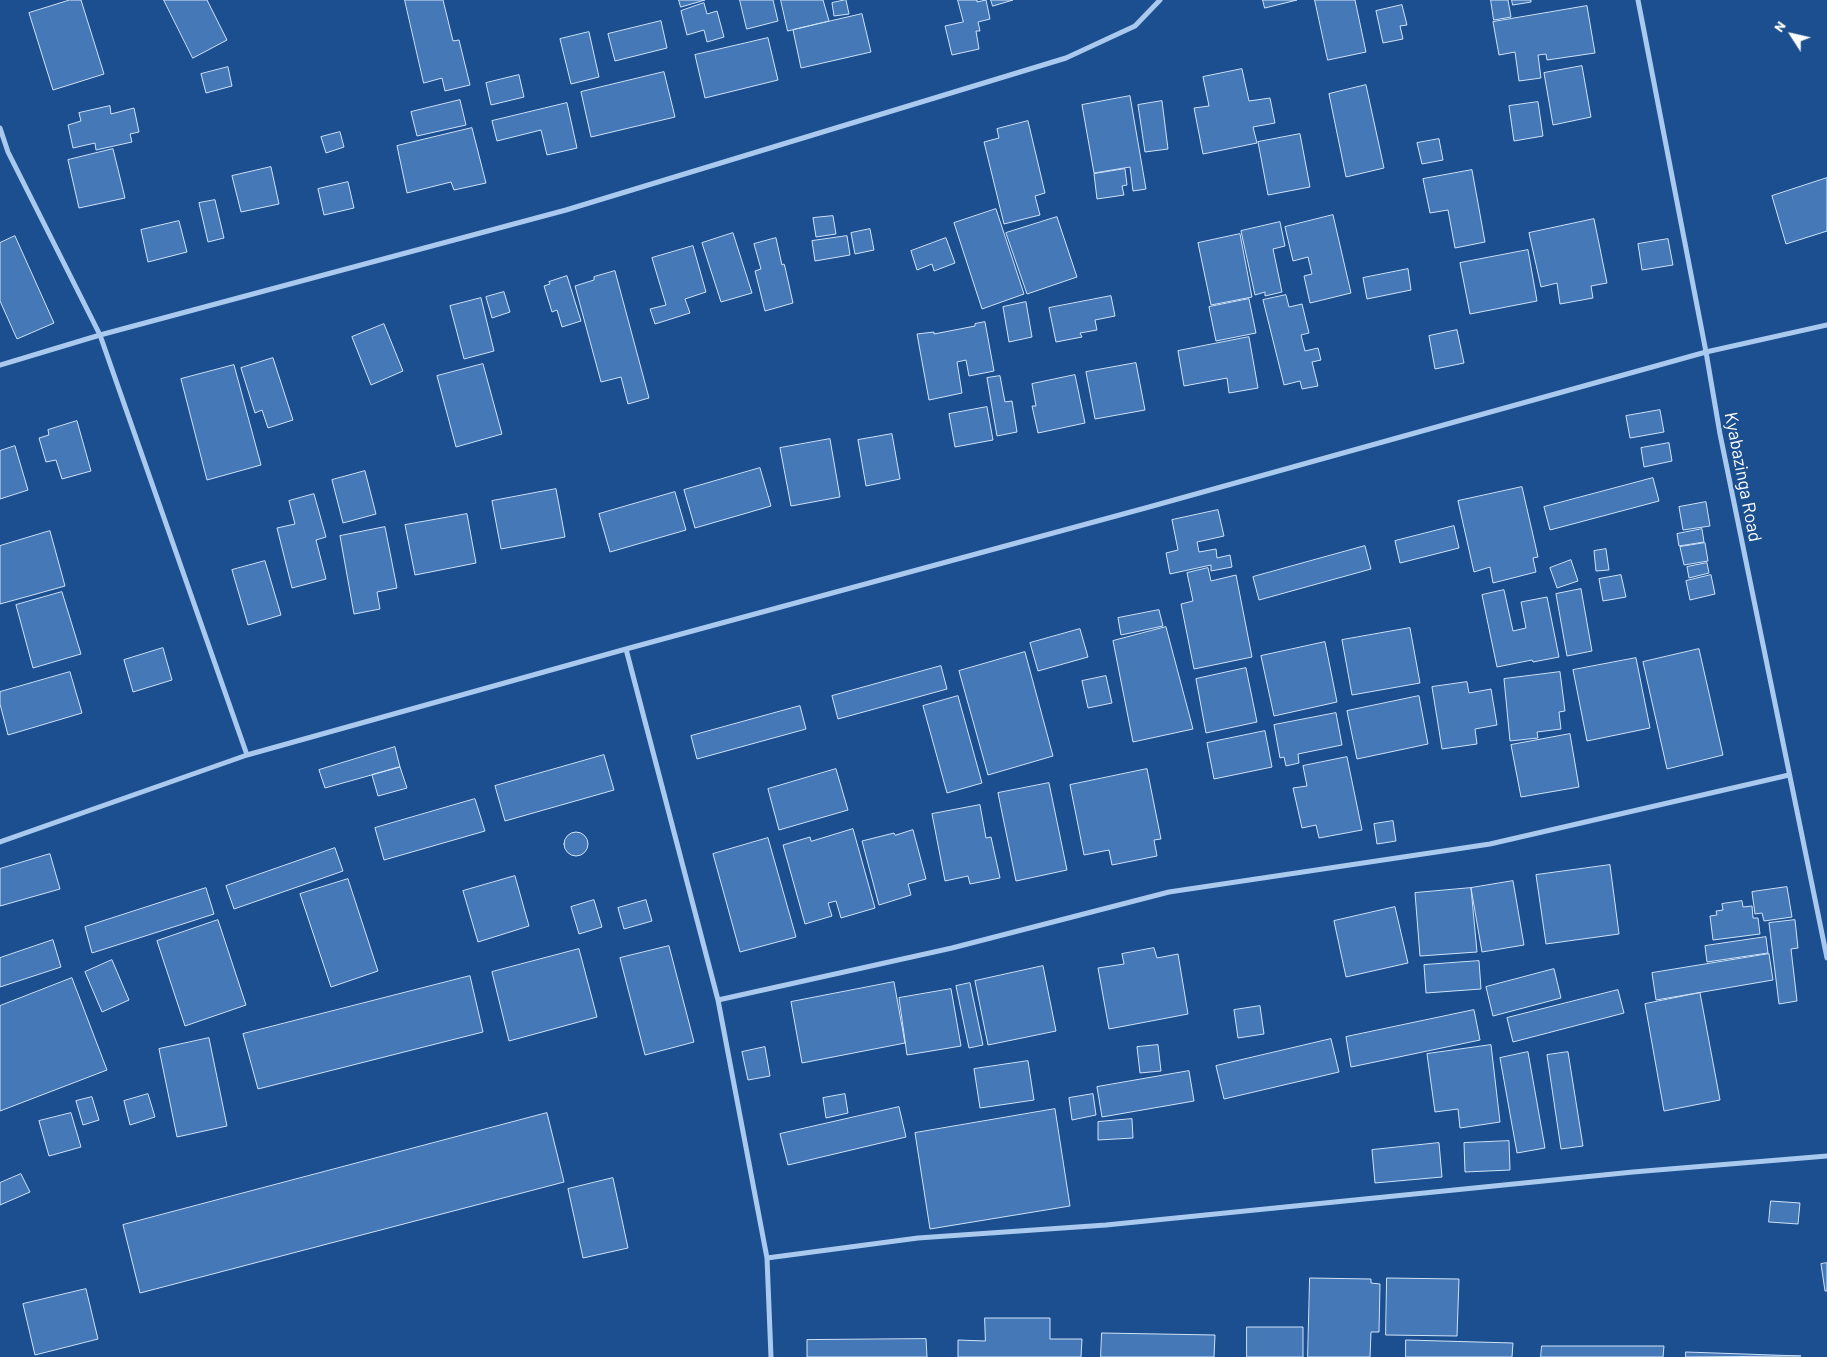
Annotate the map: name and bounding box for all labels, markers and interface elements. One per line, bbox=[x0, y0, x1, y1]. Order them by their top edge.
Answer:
north arrow bbox=[1767, 10, 1817, 60]
text: N bbox=[1770, 17, 1789, 35]
street label: Kyabazinga Road bbox=[1720, 410, 1766, 544]

